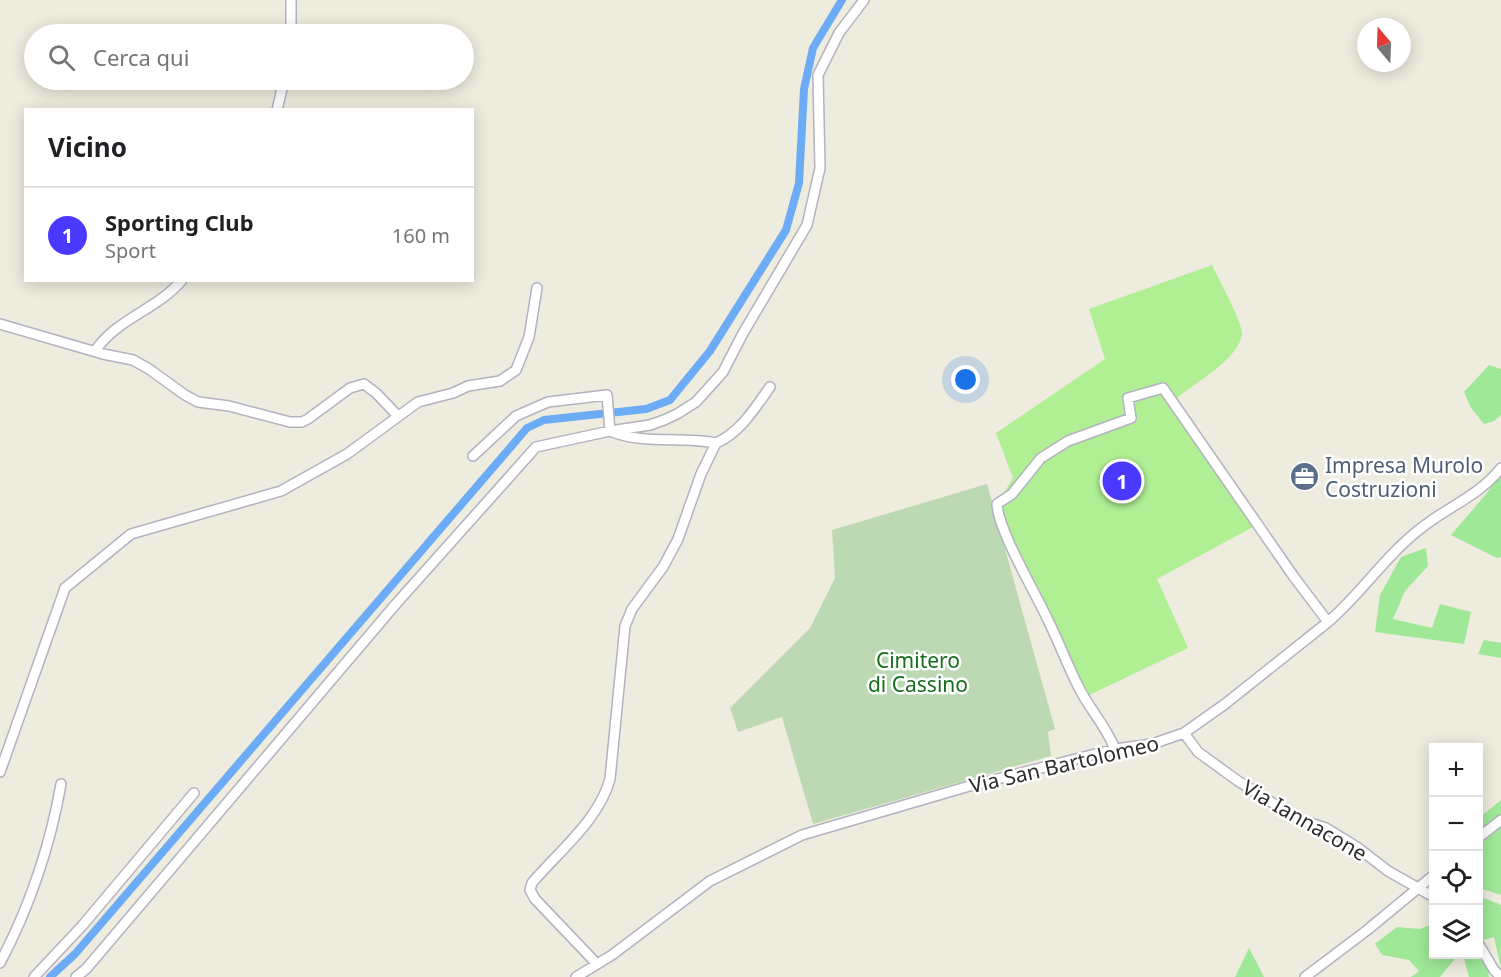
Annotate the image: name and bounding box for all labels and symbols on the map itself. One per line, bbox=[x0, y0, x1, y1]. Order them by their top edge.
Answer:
north arrow bbox=[1357, 18, 1411, 72]
your location bbox=[951, 365, 980, 394]
place label: Impresa Murolo Costruzioni bbox=[1325, 451, 1483, 503]
pin: 1 bbox=[1102, 458, 1142, 504]
office icon: Impresa Murolo Costruzioni bbox=[1288, 461, 1320, 493]
park label: Cimitero di Cassino bbox=[868, 646, 968, 698]
street label: Via San Bartolomeo bbox=[966, 729, 1162, 799]
street label: Via Iannacone bbox=[1238, 773, 1372, 867]

